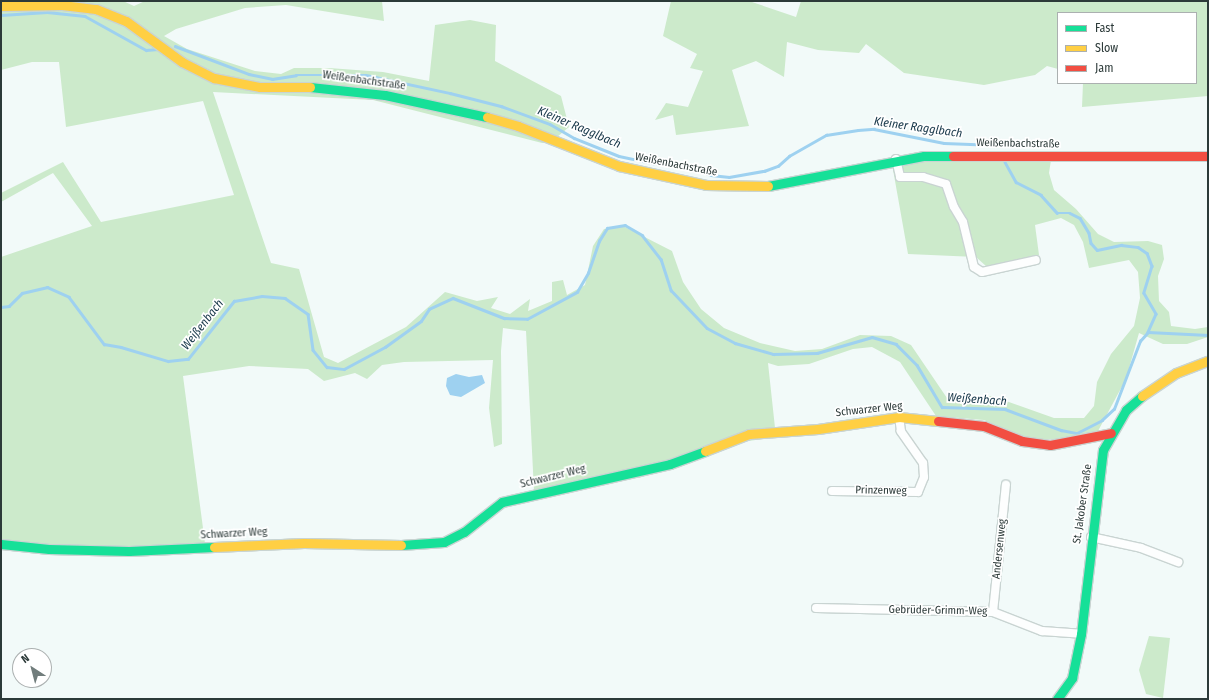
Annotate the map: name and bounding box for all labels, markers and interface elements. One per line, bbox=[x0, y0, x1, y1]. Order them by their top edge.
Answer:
legend bbox=[1057, 12, 1197, 84]
text: Fast bbox=[1095, 21, 1114, 35]
text: Slow bbox=[1095, 41, 1118, 55]
text: Jam bbox=[1095, 61, 1113, 75]
street label: Weißenbachstraße bbox=[322, 69, 406, 93]
water label: Kleiner Ragglbach bbox=[535, 104, 623, 152]
water label: Kleiner Ragglbach bbox=[873, 115, 963, 141]
street label: Weißenbachstraße bbox=[976, 137, 1060, 151]
street label: Weißenbachstraße bbox=[634, 151, 718, 179]
water label: Weißenbach bbox=[179, 297, 227, 353]
water label: Weißenbach bbox=[947, 391, 1007, 409]
street label: Schwarzer Weg bbox=[835, 400, 903, 420]
street label: Schwarzer Weg bbox=[519, 462, 587, 492]
street label: St. Jakober Straße bbox=[1071, 463, 1095, 545]
street label: Prinzenweg bbox=[855, 484, 907, 498]
street label: Andersenweg bbox=[990, 518, 1010, 580]
street label: Schwarzer Weg bbox=[200, 526, 268, 542]
street label: Gebrüder-Grimm-Weg bbox=[889, 604, 987, 618]
north arrow bbox=[12, 648, 52, 688]
text: N bbox=[19, 651, 32, 666]

